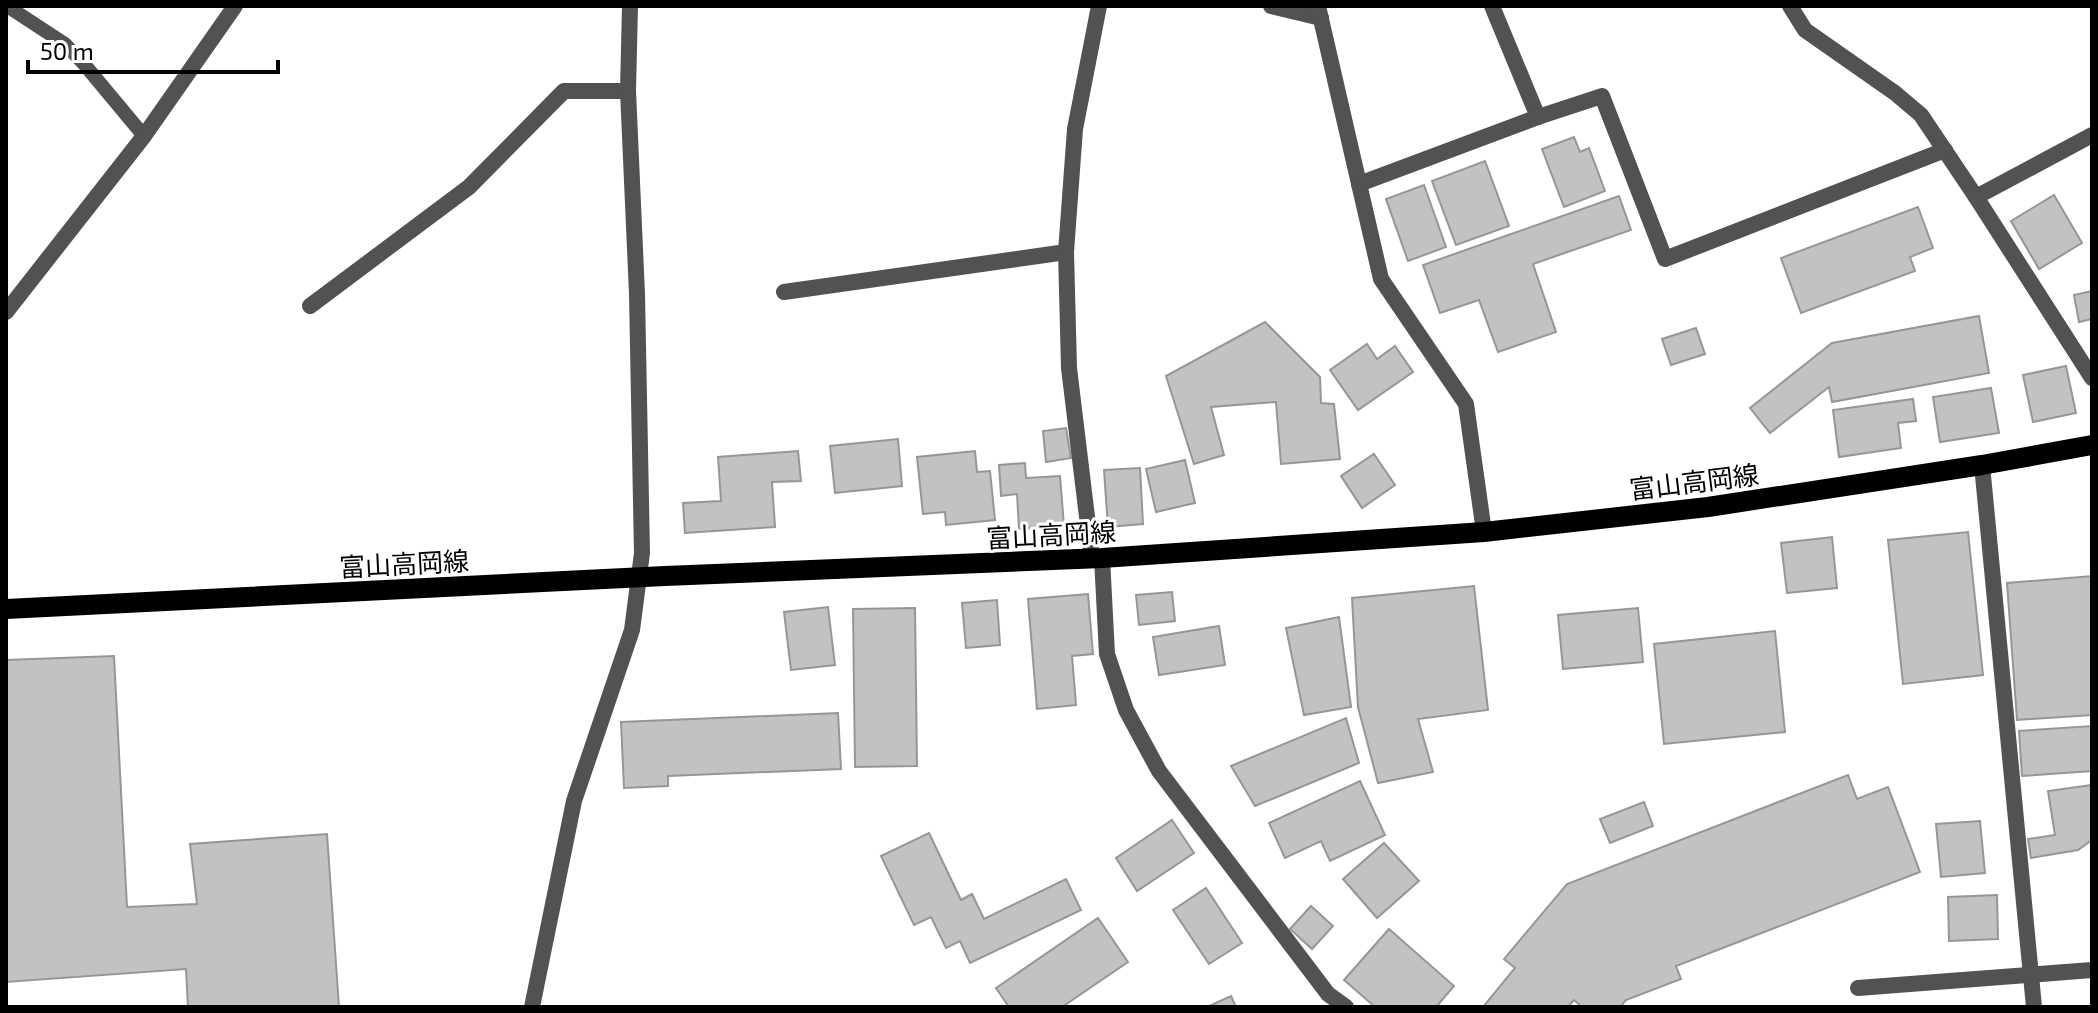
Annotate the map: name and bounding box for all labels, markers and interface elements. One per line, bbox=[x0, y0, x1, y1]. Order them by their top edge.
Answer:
scale bar bbox=[28, 24, 278, 74]
text: 50 m bbox=[40, 36, 94, 65]
street label: 富山高岡線 bbox=[1628, 458, 1760, 504]
street label: 富山高岡線 bbox=[985, 515, 1117, 553]
street label: 富山高岡線 bbox=[338, 544, 470, 582]

